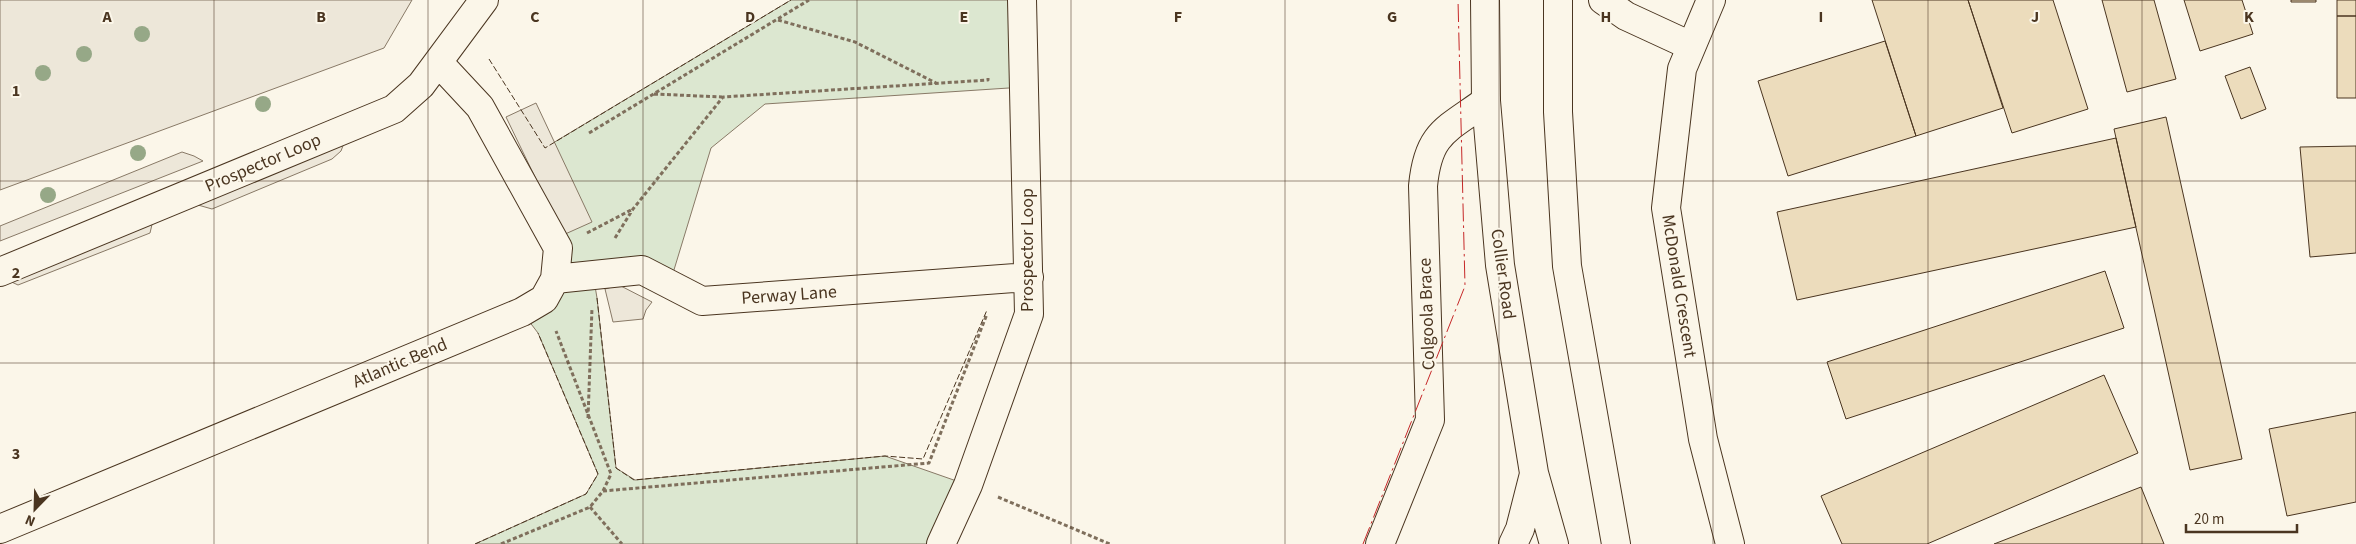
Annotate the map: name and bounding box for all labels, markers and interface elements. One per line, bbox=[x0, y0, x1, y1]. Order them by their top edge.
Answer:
text: A bbox=[101, 6, 112, 28]
text: B bbox=[316, 6, 326, 28]
text: C bbox=[530, 6, 540, 28]
text: D bbox=[745, 6, 755, 28]
text: E bbox=[960, 6, 968, 28]
text: F bbox=[1174, 6, 1182, 28]
text: G bbox=[1387, 6, 1397, 28]
text: H bbox=[1601, 6, 1611, 28]
text: I bbox=[1819, 6, 1823, 28]
text: J bbox=[2031, 6, 2039, 28]
text: K bbox=[2244, 6, 2254, 28]
text: 1 bbox=[12, 80, 20, 102]
street label: Prospector Loop bbox=[201, 127, 325, 199]
street label: Prospector Loop bbox=[1015, 188, 1040, 312]
street label: McDonald Crescent bbox=[1655, 213, 1703, 359]
street label: Collier Road bbox=[1484, 227, 1522, 321]
street label: Colgoola Brace bbox=[1413, 257, 1441, 371]
text: 2 bbox=[12, 262, 20, 284]
street label: Perway Lane bbox=[740, 279, 838, 311]
street label: Atlantic Bend bbox=[349, 332, 451, 394]
text: 3 bbox=[12, 443, 20, 465]
north arrow bbox=[10, 484, 60, 534]
scale bar bbox=[2186, 502, 2297, 534]
text: N bbox=[22, 509, 39, 531]
text: 20 m bbox=[2194, 509, 2224, 530]

